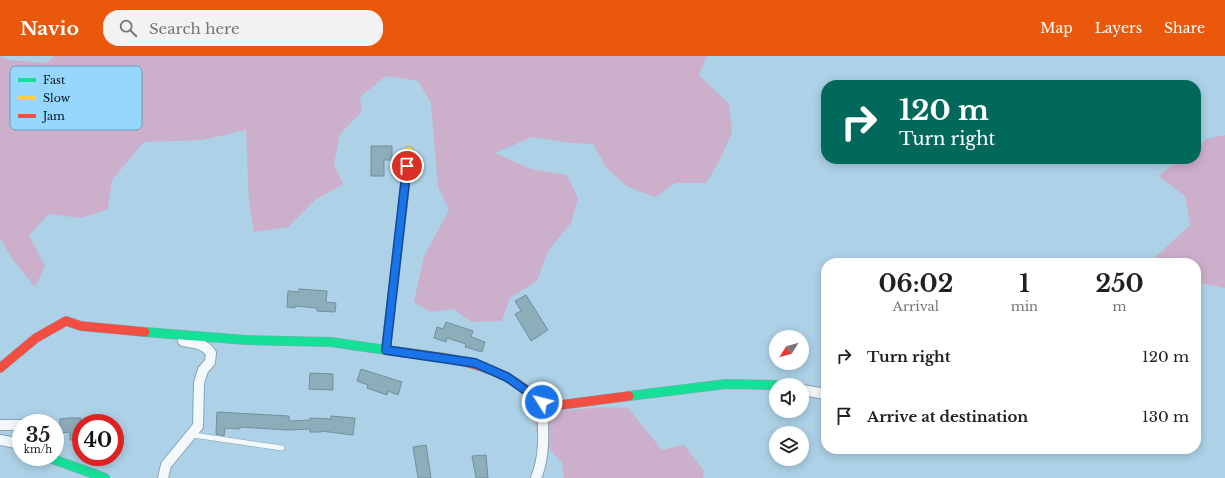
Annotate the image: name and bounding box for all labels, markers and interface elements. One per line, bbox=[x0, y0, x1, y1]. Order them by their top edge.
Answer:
search box bbox=[103, 10, 383, 46]
text: Navio bbox=[20, 17, 79, 40]
icon: search bbox=[117, 17, 139, 39]
text: Search here bbox=[149, 19, 240, 38]
text: Map bbox=[1040, 19, 1073, 37]
text: Layers bbox=[1095, 19, 1142, 37]
text: Share bbox=[1164, 19, 1205, 37]
legend bbox=[10, 66, 142, 130]
text: Fast bbox=[43, 73, 66, 87]
text: Slow bbox=[43, 91, 71, 105]
text: 120 m bbox=[899, 93, 989, 128]
icon: right bbox=[833, 96, 885, 148]
text: Jam bbox=[41, 109, 65, 123]
text: Turn right bbox=[899, 128, 995, 150]
pin bbox=[390, 149, 424, 183]
icon: arrive bbox=[396, 155, 418, 177]
text: 06:02 bbox=[878, 269, 953, 298]
text: 1 bbox=[1019, 269, 1030, 298]
text: 250 bbox=[1096, 269, 1144, 298]
text: Arrival bbox=[893, 298, 939, 315]
text: min bbox=[1011, 298, 1038, 315]
text: m bbox=[1113, 298, 1127, 315]
north arrow bbox=[769, 330, 809, 370]
map controls bbox=[769, 330, 809, 466]
icon: right bbox=[833, 345, 855, 367]
text: Turn right bbox=[867, 347, 950, 366]
text: 120 m bbox=[1142, 347, 1189, 366]
button: sound bbox=[769, 378, 809, 418]
position arrow bbox=[521, 381, 563, 423]
icon: arrive bbox=[833, 405, 855, 427]
text: Arrive at destination bbox=[867, 407, 1028, 426]
text: 130 m bbox=[1142, 407, 1189, 426]
speed limit sign: 40 bbox=[72, 414, 124, 466]
text: 35 bbox=[26, 423, 50, 447]
button: layers bbox=[769, 426, 809, 466]
text: km/h bbox=[24, 443, 52, 456]

